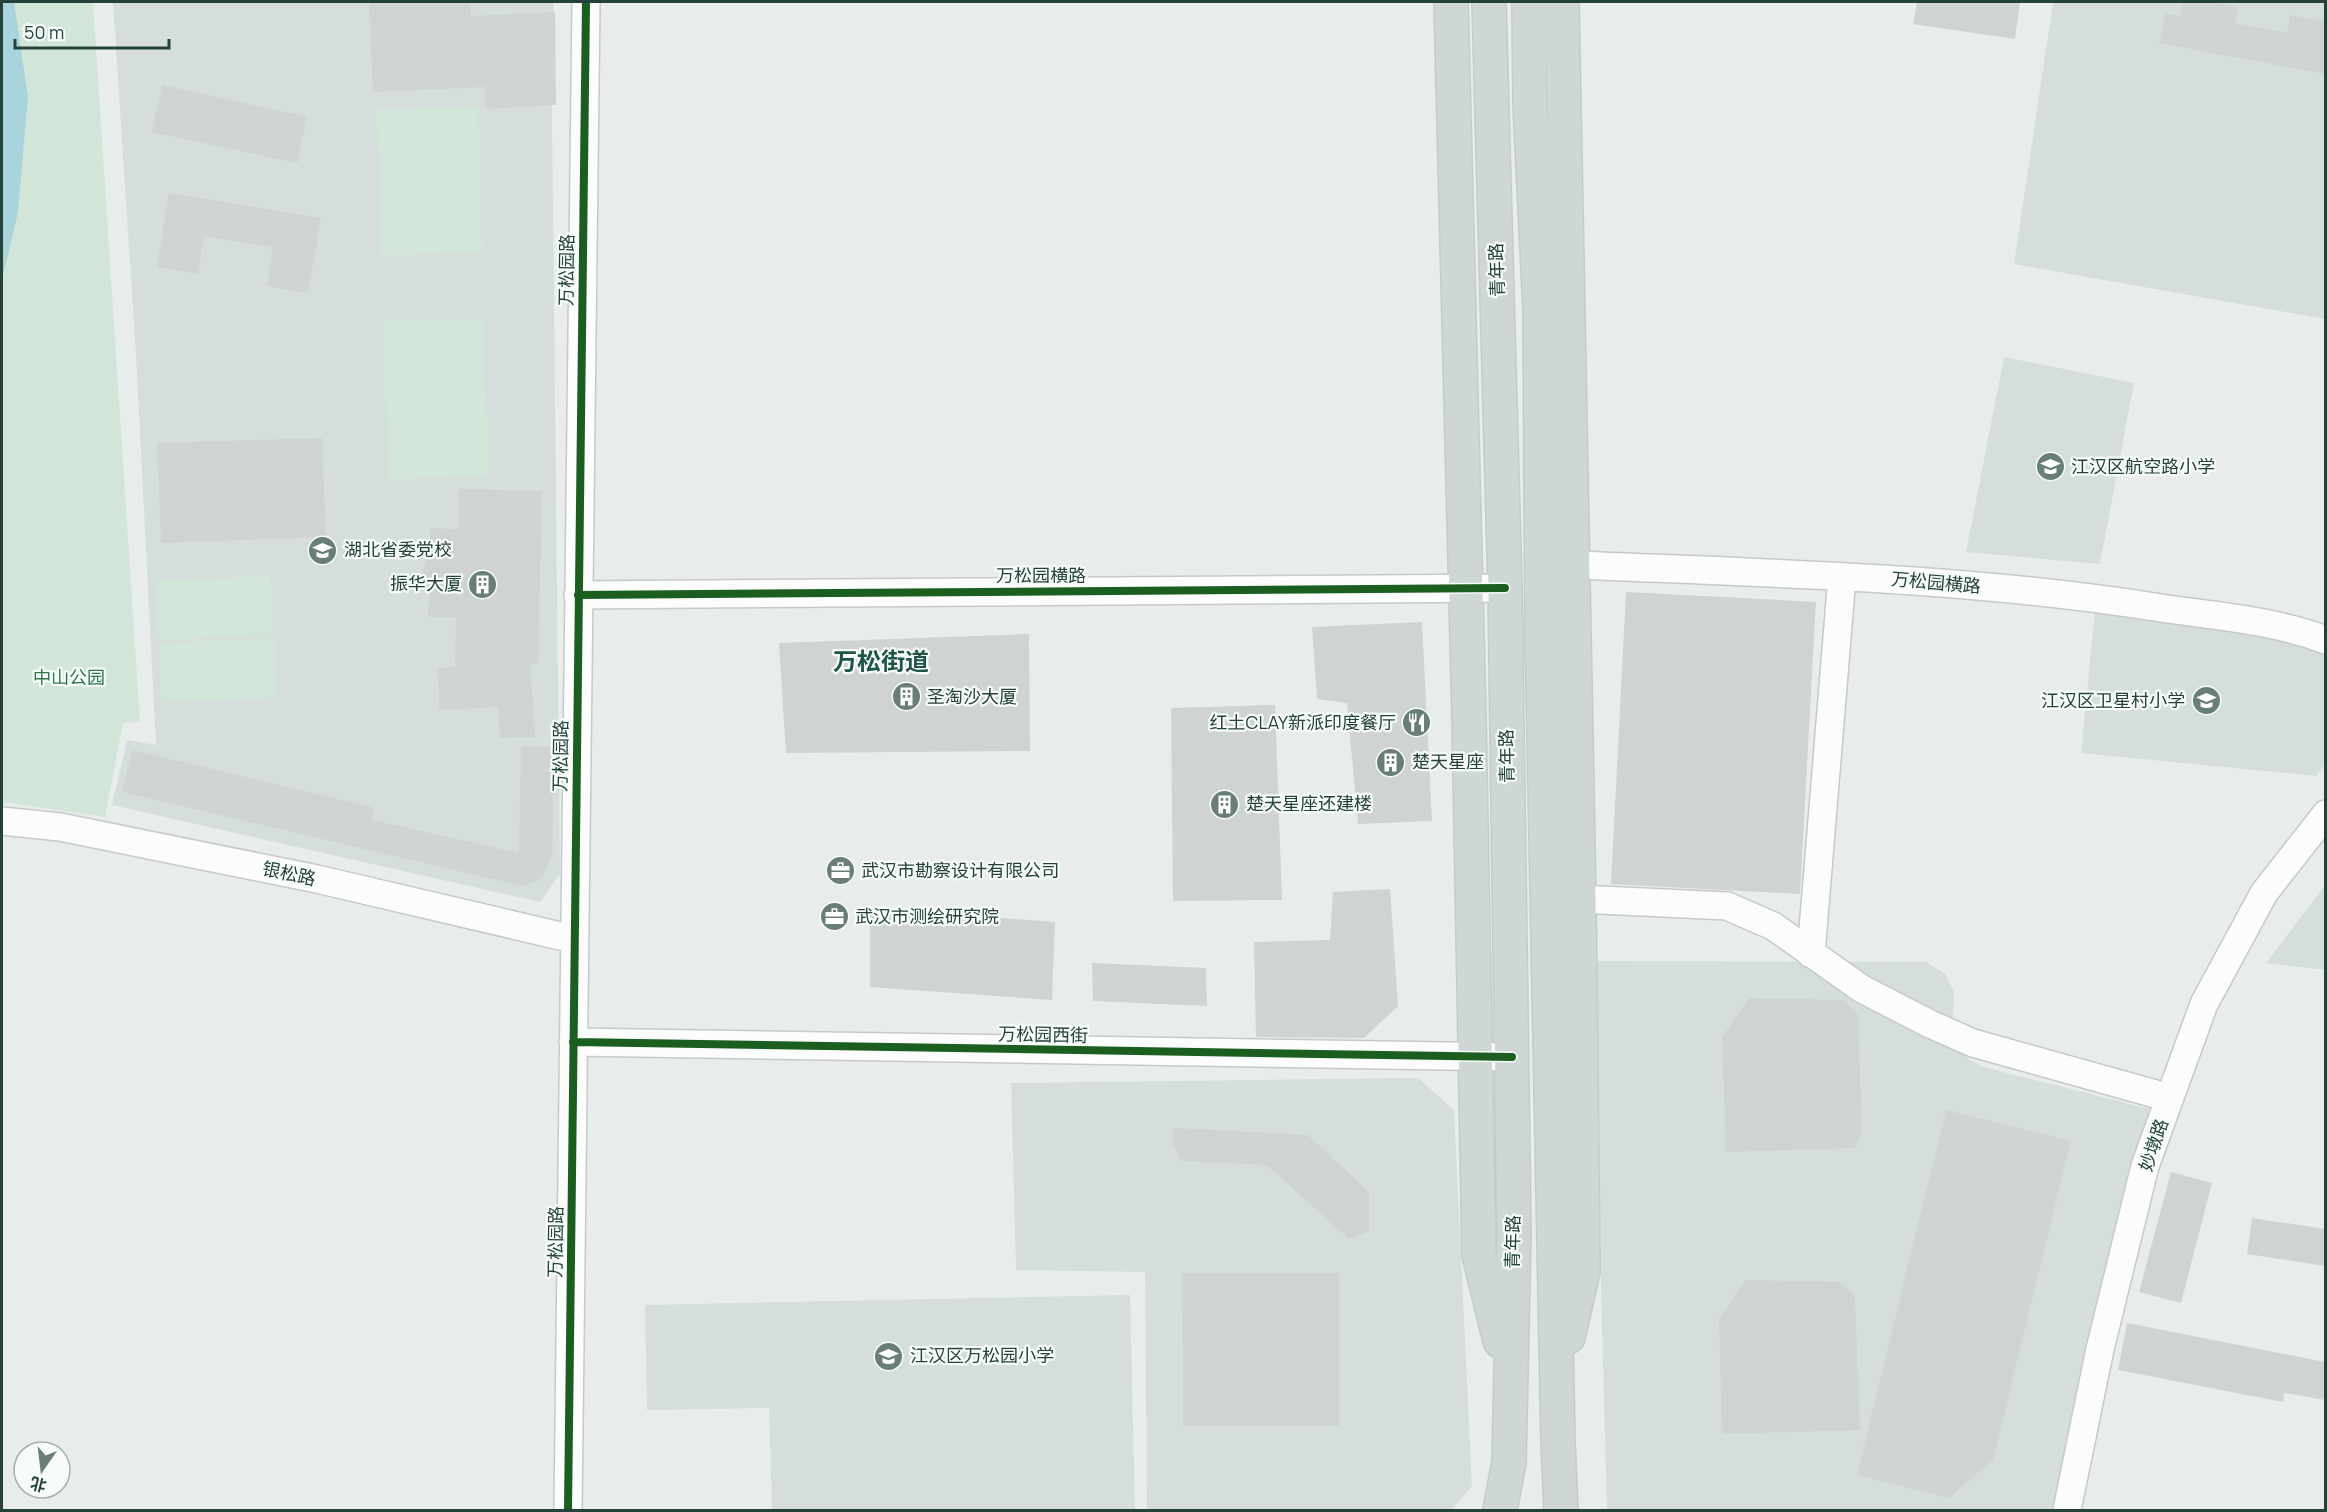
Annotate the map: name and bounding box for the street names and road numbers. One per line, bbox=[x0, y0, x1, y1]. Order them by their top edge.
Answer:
street label: 万松园路 bbox=[553, 234, 579, 306]
street label: 青年路 bbox=[1483, 243, 1509, 297]
street label: 万松园横路 bbox=[996, 563, 1086, 587]
street label: 万松园横路 bbox=[1890, 566, 1982, 598]
street label: 万松园路 bbox=[547, 720, 573, 792]
street label: 青年路 bbox=[1494, 729, 1518, 783]
street label: 银松路 bbox=[260, 856, 318, 890]
street label: 万松园西街 bbox=[998, 1021, 1088, 1047]
street label: 妙墩路 bbox=[2133, 1115, 2173, 1174]
street label: 万松园路 bbox=[542, 1206, 568, 1278]
street label: 青年路 bbox=[1500, 1215, 1524, 1269]

